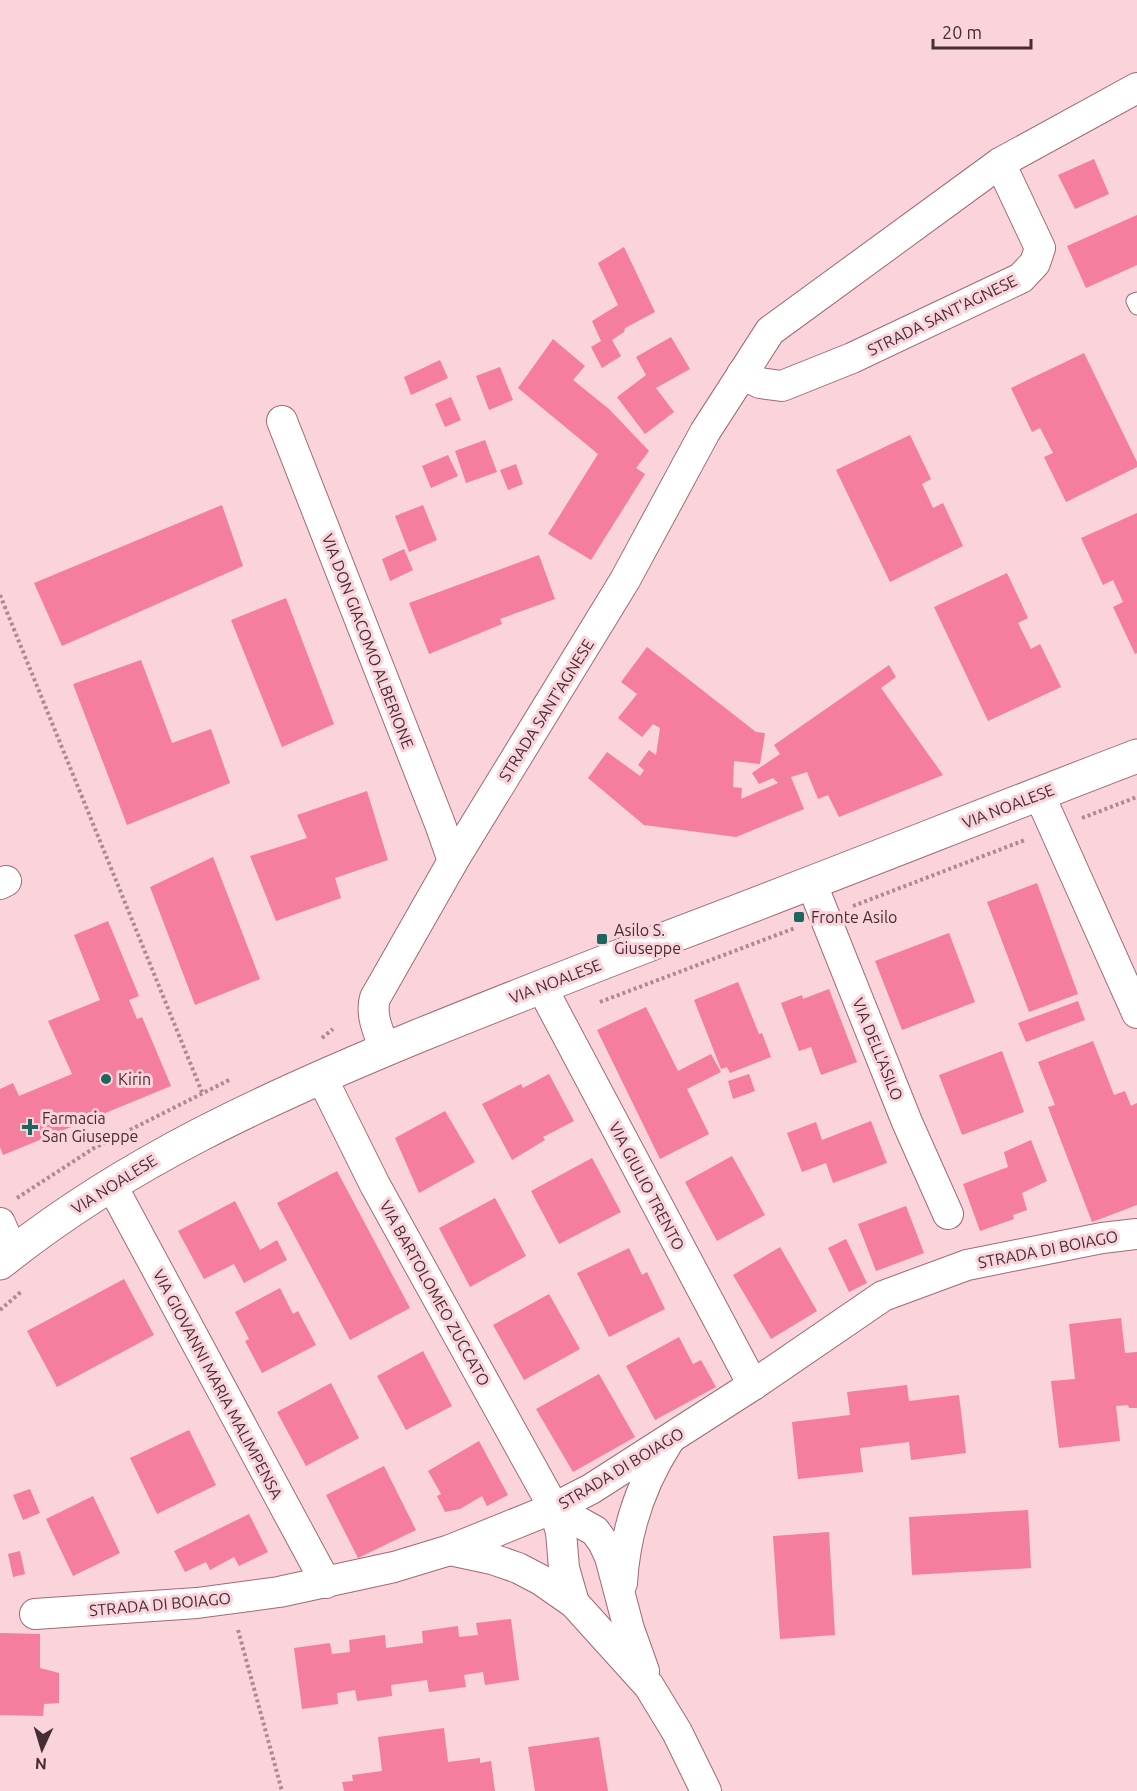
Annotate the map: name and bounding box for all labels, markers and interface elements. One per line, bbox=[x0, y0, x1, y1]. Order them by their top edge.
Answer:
scale bar bbox=[933, 12, 1030, 50]
text: 20 m bbox=[942, 22, 982, 42]
street label: STRADA SANT'AGNESE bbox=[864, 271, 1020, 359]
street label: VIA DON GIACOMO ALBERIONE bbox=[319, 531, 417, 751]
street label: STRADA SANT'AGNESE bbox=[495, 636, 597, 784]
street label: VIA NOALESE bbox=[960, 780, 1056, 832]
place label: Fronte Asilo bbox=[811, 908, 897, 926]
marker: Fronte Asilo bbox=[792, 910, 806, 924]
place label: Asilo S. Giuseppe bbox=[614, 921, 681, 957]
marker: Asilo S. Giuseppe bbox=[595, 932, 609, 946]
street label: VIA NOALESE bbox=[507, 955, 603, 1007]
street label: VIA DELL'ASILO bbox=[849, 995, 907, 1103]
place label: Kirin bbox=[118, 1070, 151, 1088]
marker: Kirin bbox=[99, 1072, 113, 1086]
place label: Farmacia San Giuseppe bbox=[42, 1109, 138, 1145]
street label: VIA GIULIO TRENTO bbox=[606, 1119, 688, 1253]
marker: Farmacia San Giuseppe bbox=[23, 1120, 37, 1134]
street label: VIA NOALESE bbox=[68, 1151, 160, 1217]
street label: VIA BARTOLOMEO ZUCCATO bbox=[376, 1197, 494, 1389]
street label: STRADA DI BOIAGO bbox=[976, 1227, 1120, 1271]
street label: VIA GIOVANNI MARIA MALIMPENSA bbox=[150, 1266, 287, 1502]
street label: STRADA DI BOIAGO bbox=[555, 1424, 687, 1512]
street label: STRADA DI BOIAGO bbox=[88, 1589, 232, 1619]
north arrow bbox=[12, 1719, 72, 1779]
text: N bbox=[34, 1755, 48, 1773]

